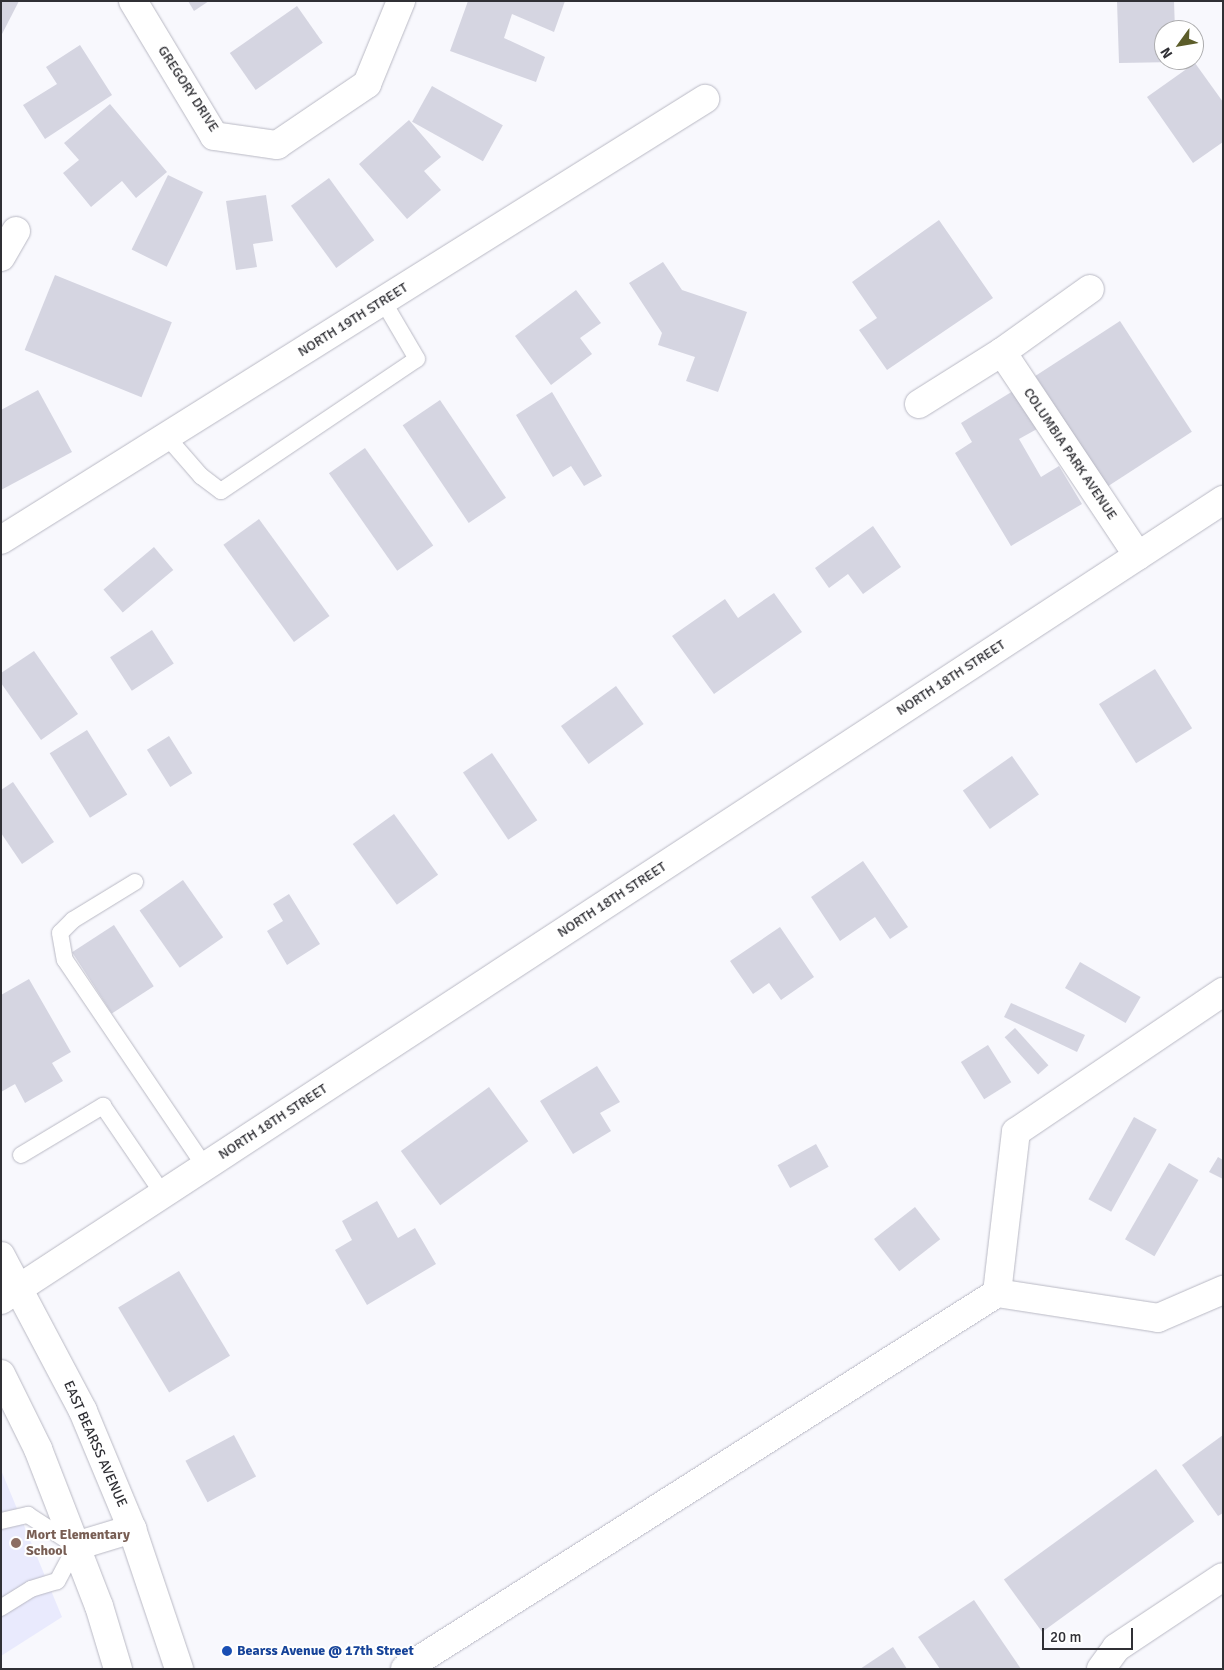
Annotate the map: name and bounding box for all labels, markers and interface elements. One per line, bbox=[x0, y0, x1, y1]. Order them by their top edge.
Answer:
north arrow bbox=[1154, 20, 1204, 70]
street label: GREGORY DRIVE bbox=[154, 43, 222, 135]
text: N bbox=[1157, 44, 1176, 61]
street label: NORTH 19TH STREET bbox=[295, 279, 411, 361]
street label: COLUMBIA PARK AVENUE bbox=[1020, 385, 1120, 523]
street label: NORTH 18TH STREET bbox=[893, 637, 1009, 719]
street label: NORTH 18TH STREET bbox=[554, 859, 670, 941]
street label: NORTH 18TH STREET bbox=[215, 1081, 331, 1163]
street label: EAST BEARSS AVENUE bbox=[60, 1378, 130, 1510]
place label: Mort Elementary School bbox=[26, 1527, 130, 1560]
marker: Mort Elementary School bbox=[10, 1537, 22, 1549]
scale bar bbox=[1044, 1618, 1135, 1650]
text: 20 m bbox=[1050, 1628, 1081, 1646]
place label: Bearss Avenue @ 17th Street bbox=[237, 1643, 414, 1659]
marker: Bearss Avenue @ 17th Street bbox=[221, 1645, 233, 1657]

